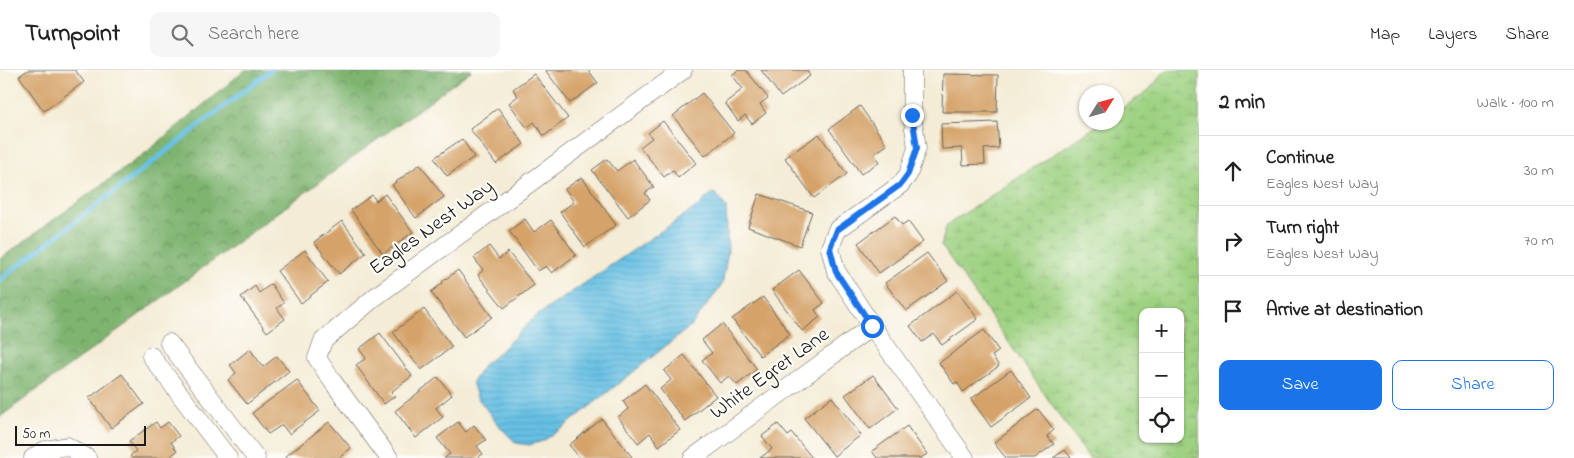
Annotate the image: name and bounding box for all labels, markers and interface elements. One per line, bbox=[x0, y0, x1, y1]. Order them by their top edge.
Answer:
search box bbox=[150, 12, 500, 57]
text: Turnpoint bbox=[25, 17, 120, 52]
icon: search bbox=[168, 21, 196, 49]
text: Search here bbox=[208, 21, 299, 48]
text: Map bbox=[1370, 22, 1400, 48]
text: Layers bbox=[1428, 22, 1478, 48]
text: Share bbox=[1506, 22, 1549, 48]
north arrow bbox=[1079, 85, 1124, 130]
text: 2 min bbox=[1219, 88, 1265, 118]
text: Walk · 100 m bbox=[1477, 91, 1554, 115]
route end bbox=[901, 104, 924, 127]
text: Continue bbox=[1266, 145, 1334, 172]
icon: ahead bbox=[1219, 157, 1247, 185]
text: 30 m bbox=[1524, 159, 1554, 183]
text: Eagles Nest Way bbox=[1266, 172, 1378, 196]
street label: Eagles Nest Way bbox=[364, 173, 502, 285]
text: Turn right bbox=[1266, 215, 1339, 242]
icon: right bbox=[1219, 227, 1247, 255]
text: 70 m bbox=[1524, 229, 1554, 253]
text: Eagles Nest Way bbox=[1266, 242, 1378, 266]
icon: arrive bbox=[1219, 297, 1247, 325]
text: Arrive at destination bbox=[1266, 297, 1423, 324]
map controls bbox=[1139, 308, 1184, 443]
button: + bbox=[1139, 308, 1184, 353]
route start bbox=[861, 315, 884, 338]
street label: White Egret Lane bbox=[704, 320, 838, 429]
button: − bbox=[1139, 353, 1184, 398]
button: Save bbox=[1219, 360, 1382, 410]
button: Share bbox=[1392, 360, 1554, 410]
button: locate bbox=[1139, 398, 1184, 443]
scale bar bbox=[15, 423, 146, 446]
text: 50 m bbox=[22, 424, 50, 445]

